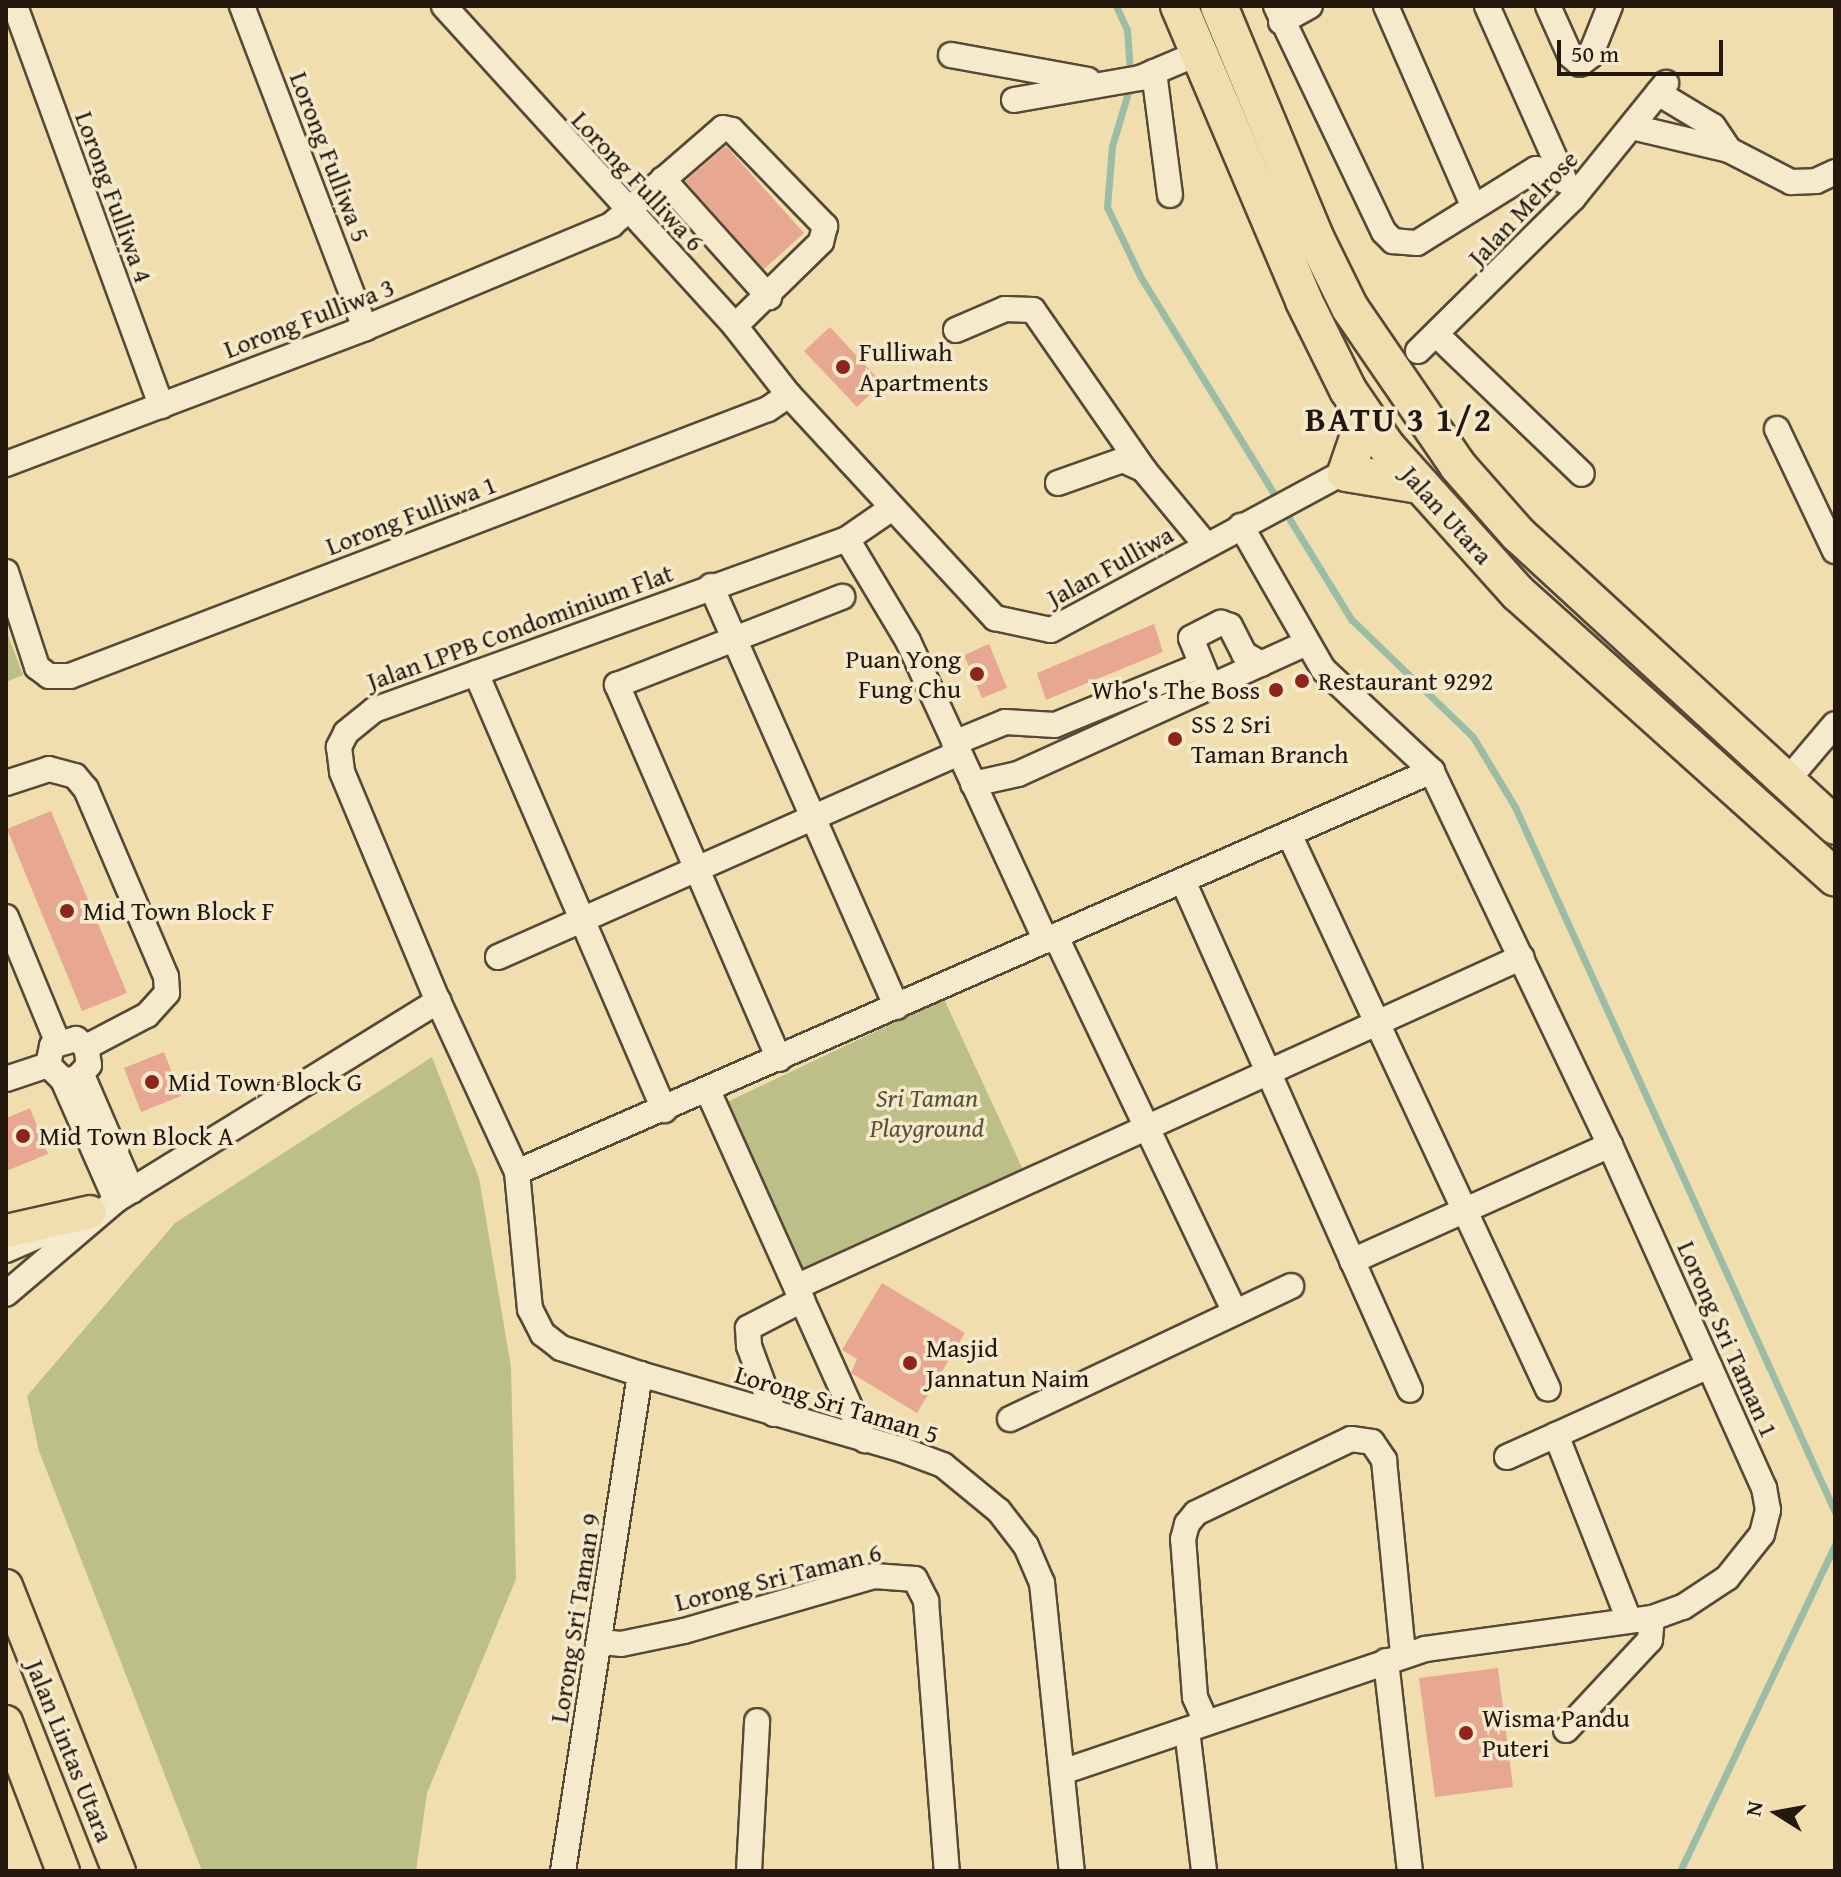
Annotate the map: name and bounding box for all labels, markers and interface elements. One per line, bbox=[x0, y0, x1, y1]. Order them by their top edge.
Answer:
scale bar bbox=[1561, 24, 1727, 74]
text: 50 m bbox=[1571, 36, 1619, 71]
street label: Lorong Fulliwa 5 bbox=[283, 67, 377, 247]
street label: Lorong Fulliwa 6 bbox=[565, 105, 711, 257]
street label: Lorong Fulliwa 4 bbox=[69, 107, 159, 287]
street label: Jalan Melrose bbox=[1461, 143, 1585, 273]
street label: Lorong Fulliwa 3 bbox=[219, 271, 399, 365]
place label: Fulliwah Apartments bbox=[859, 336, 989, 398]
marker: Fulliwah Apartments bbox=[834, 358, 852, 376]
district label: BATU 3 1/2 bbox=[1305, 399, 1493, 439]
street label: Jalan Utara bbox=[1395, 459, 1499, 571]
street label: Lorong Fulliwa 1 bbox=[321, 468, 501, 562]
street label: Jalan Fulliwa bbox=[1041, 519, 1179, 613]
street label: Jalan LPPB Condominium Flat bbox=[363, 557, 677, 697]
place label: Puan Yong Fung Chu bbox=[845, 643, 961, 704]
marker: Puan Yong Fung Chu bbox=[968, 665, 986, 683]
place label: Restaurant 9292 bbox=[1318, 665, 1493, 697]
marker: Restaurant 9292 bbox=[1293, 672, 1311, 690]
place label: Who's The Boss bbox=[1092, 674, 1260, 706]
marker: Who's The Boss bbox=[1267, 681, 1285, 699]
place label: SS 2 Sri Taman Branch bbox=[1191, 708, 1349, 770]
marker: SS 2 Sri Taman Branch bbox=[1166, 730, 1184, 748]
place label: Mid Town Block F bbox=[83, 895, 274, 927]
marker: Mid Town Block F bbox=[58, 902, 76, 920]
place label: Mid Town Block G bbox=[168, 1066, 362, 1098]
marker: Mid Town Block G bbox=[143, 1073, 161, 1091]
park label: Sri Taman Playground bbox=[870, 1082, 984, 1144]
place label: Mid Town Block A bbox=[39, 1120, 234, 1152]
marker: Mid Town Block A bbox=[14, 1127, 32, 1145]
street label: Lorong Sri Taman 1 bbox=[1671, 1236, 1785, 1442]
place label: Masjid Jannatun Naim bbox=[926, 1332, 1089, 1394]
marker: Masjid Jannatun Naim bbox=[901, 1354, 919, 1372]
street label: Lorong Sri Taman 5 bbox=[731, 1358, 943, 1450]
street label: Lorong Sri Taman 9 bbox=[543, 1511, 607, 1725]
street label: Lorong Sri Taman 6 bbox=[672, 1536, 884, 1618]
street label: Jalan Lintas Utara bbox=[19, 1655, 121, 1847]
place label: Wisma Pandu Puteri bbox=[1482, 1702, 1630, 1764]
marker: Wisma Pandu Puteri bbox=[1457, 1724, 1475, 1742]
north arrow bbox=[1737, 1773, 1817, 1853]
text: N bbox=[1736, 1798, 1771, 1819]

